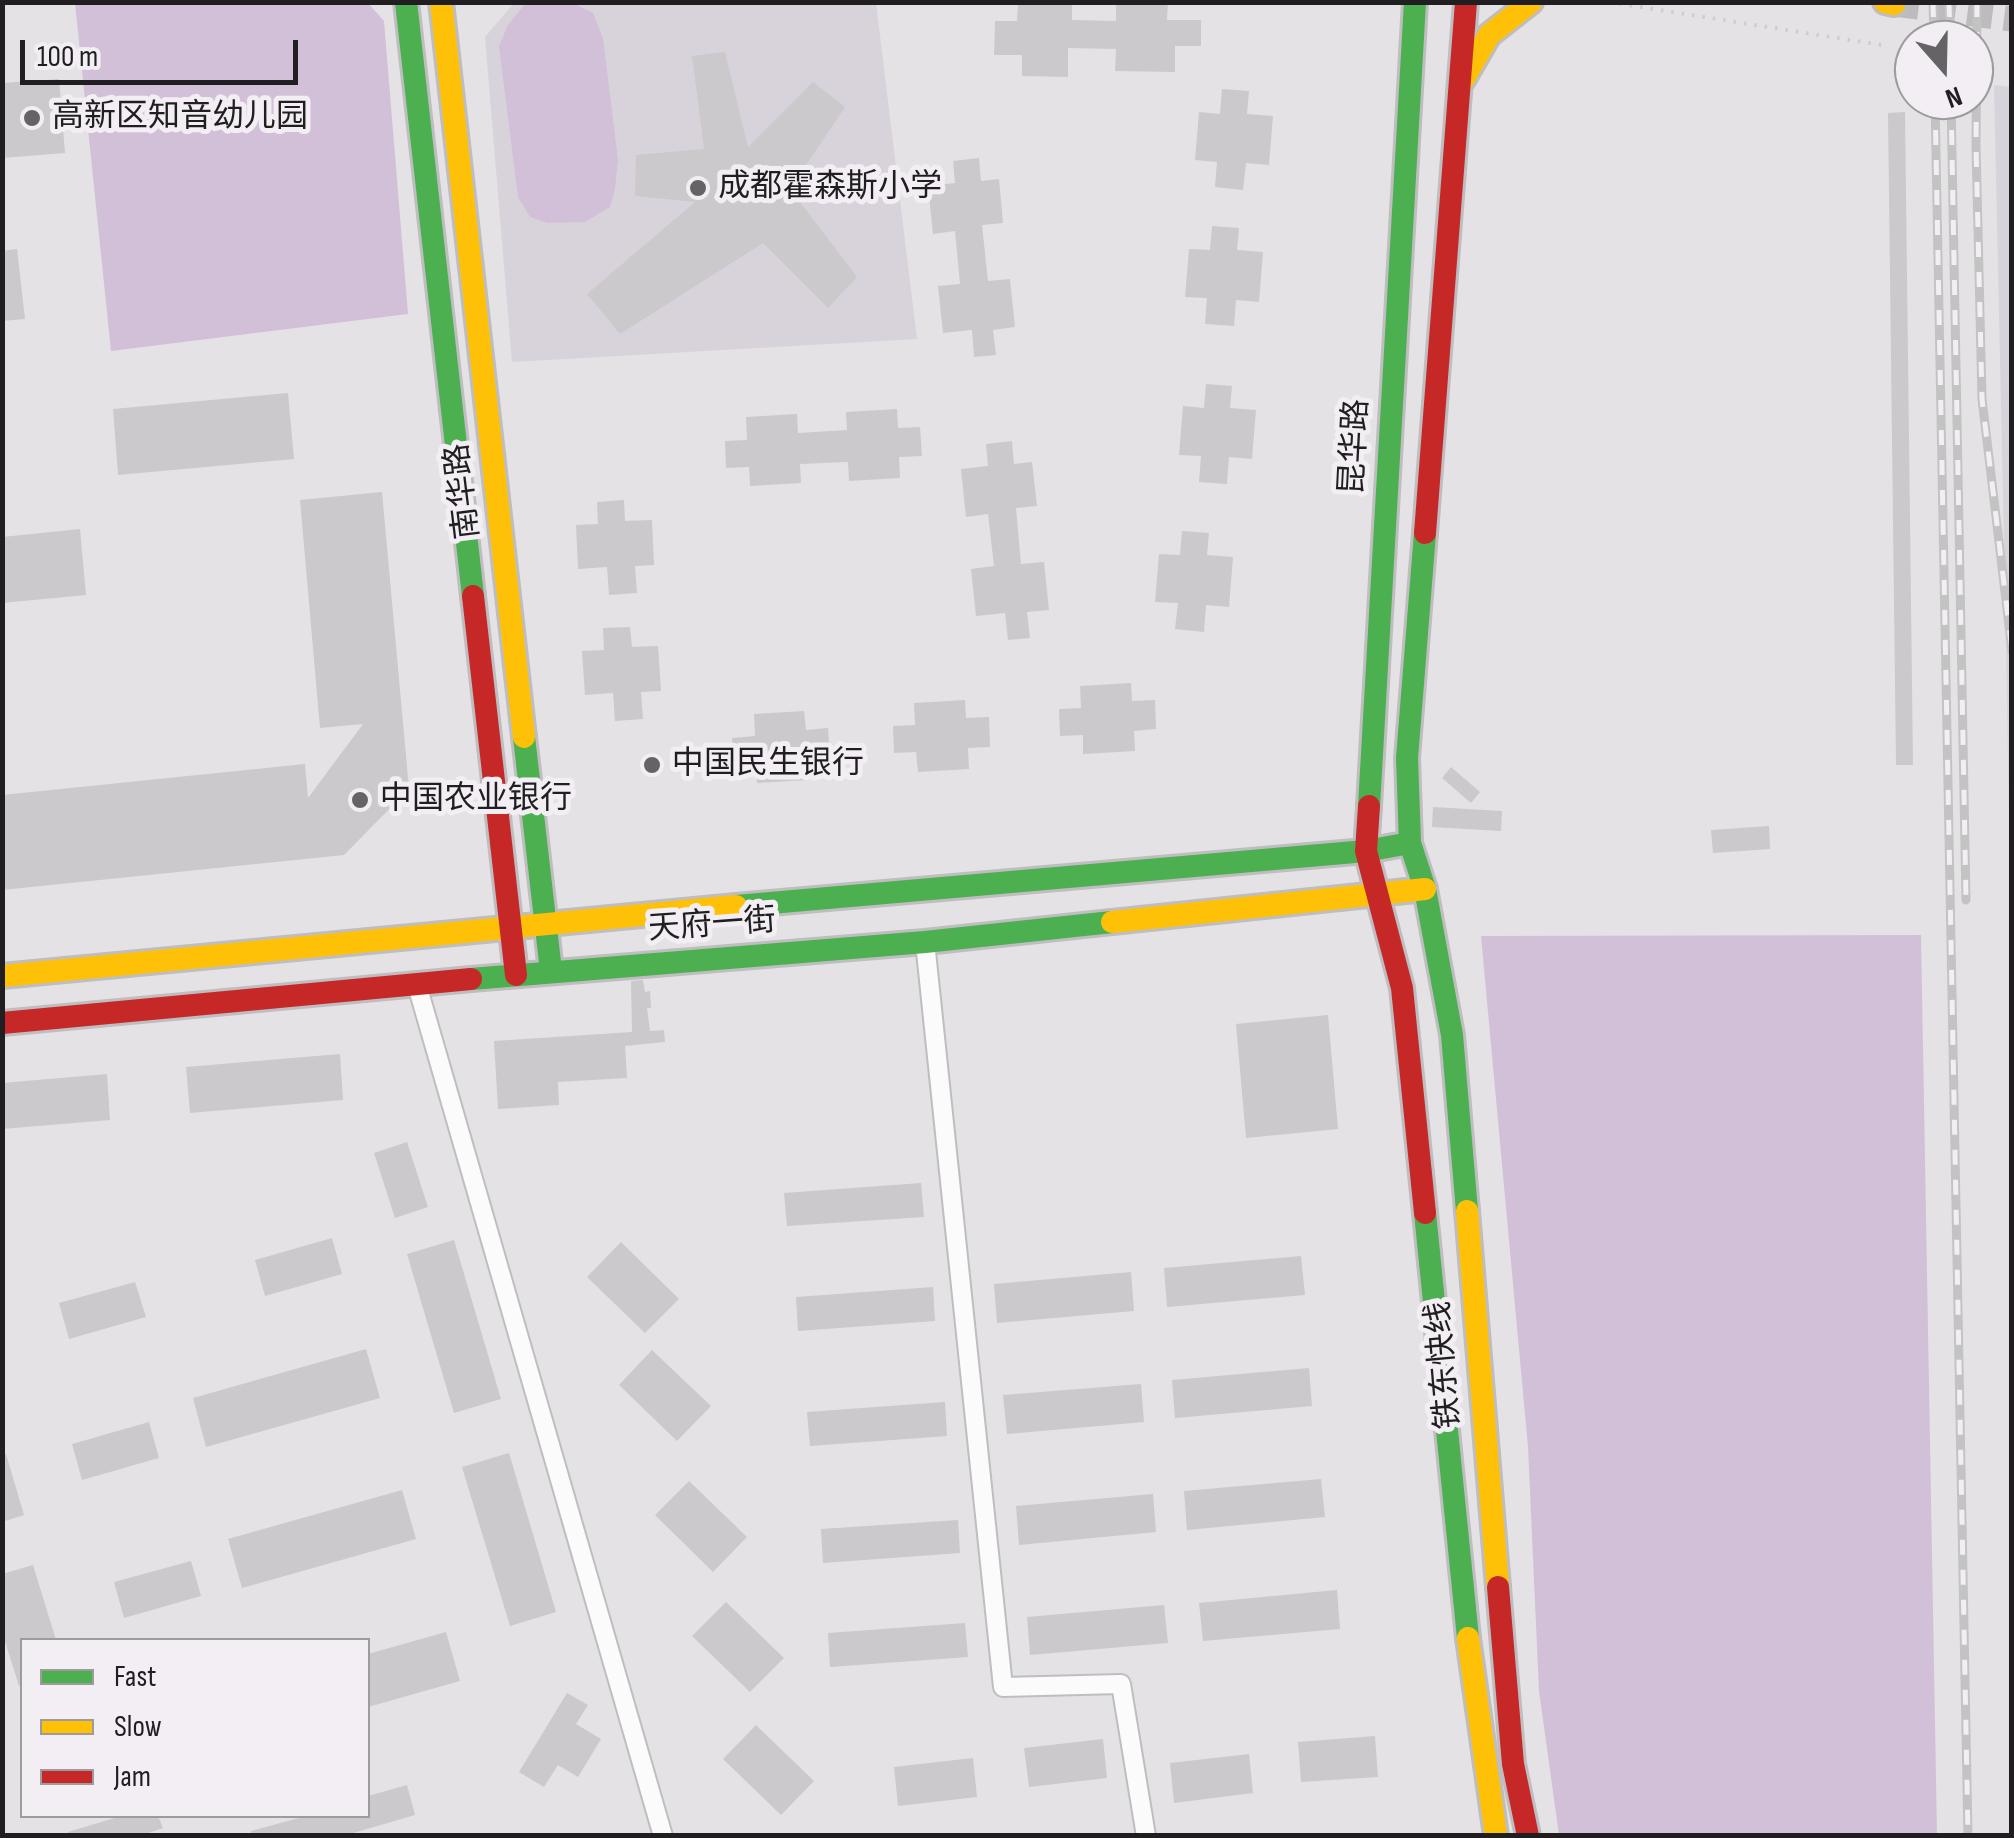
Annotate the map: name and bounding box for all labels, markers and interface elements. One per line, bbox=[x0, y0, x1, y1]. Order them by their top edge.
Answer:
scale bar bbox=[25, 20, 302, 82]
north arrow bbox=[1894, 20, 1994, 120]
text: 100 m bbox=[37, 39, 98, 75]
text: N bbox=[1941, 79, 1966, 115]
place label: 高新区知音幼儿园 bbox=[52, 99, 308, 137]
marker: 高新区知音幼儿园 bbox=[21, 107, 43, 129]
place label: 成都霍森斯小学 bbox=[718, 169, 942, 207]
marker: 成都霍森斯小学 bbox=[687, 177, 709, 199]
street label: 昆华路 bbox=[1334, 398, 1378, 496]
street label: 南华路 bbox=[439, 441, 489, 541]
place label: 中国民生银行 bbox=[672, 746, 864, 784]
marker: 中国民生银行 bbox=[641, 754, 663, 776]
place label: 中国农业银行 bbox=[380, 781, 572, 819]
marker: 中国农业银行 bbox=[349, 789, 371, 811]
street label: 天府一街 bbox=[647, 902, 777, 950]
street label: 铁东快线 bbox=[1420, 1300, 1470, 1430]
legend bbox=[20, 1638, 370, 1818]
text: Fast bbox=[114, 1659, 156, 1695]
text: Slow bbox=[114, 1709, 162, 1745]
text: Jam bbox=[114, 1759, 151, 1795]

